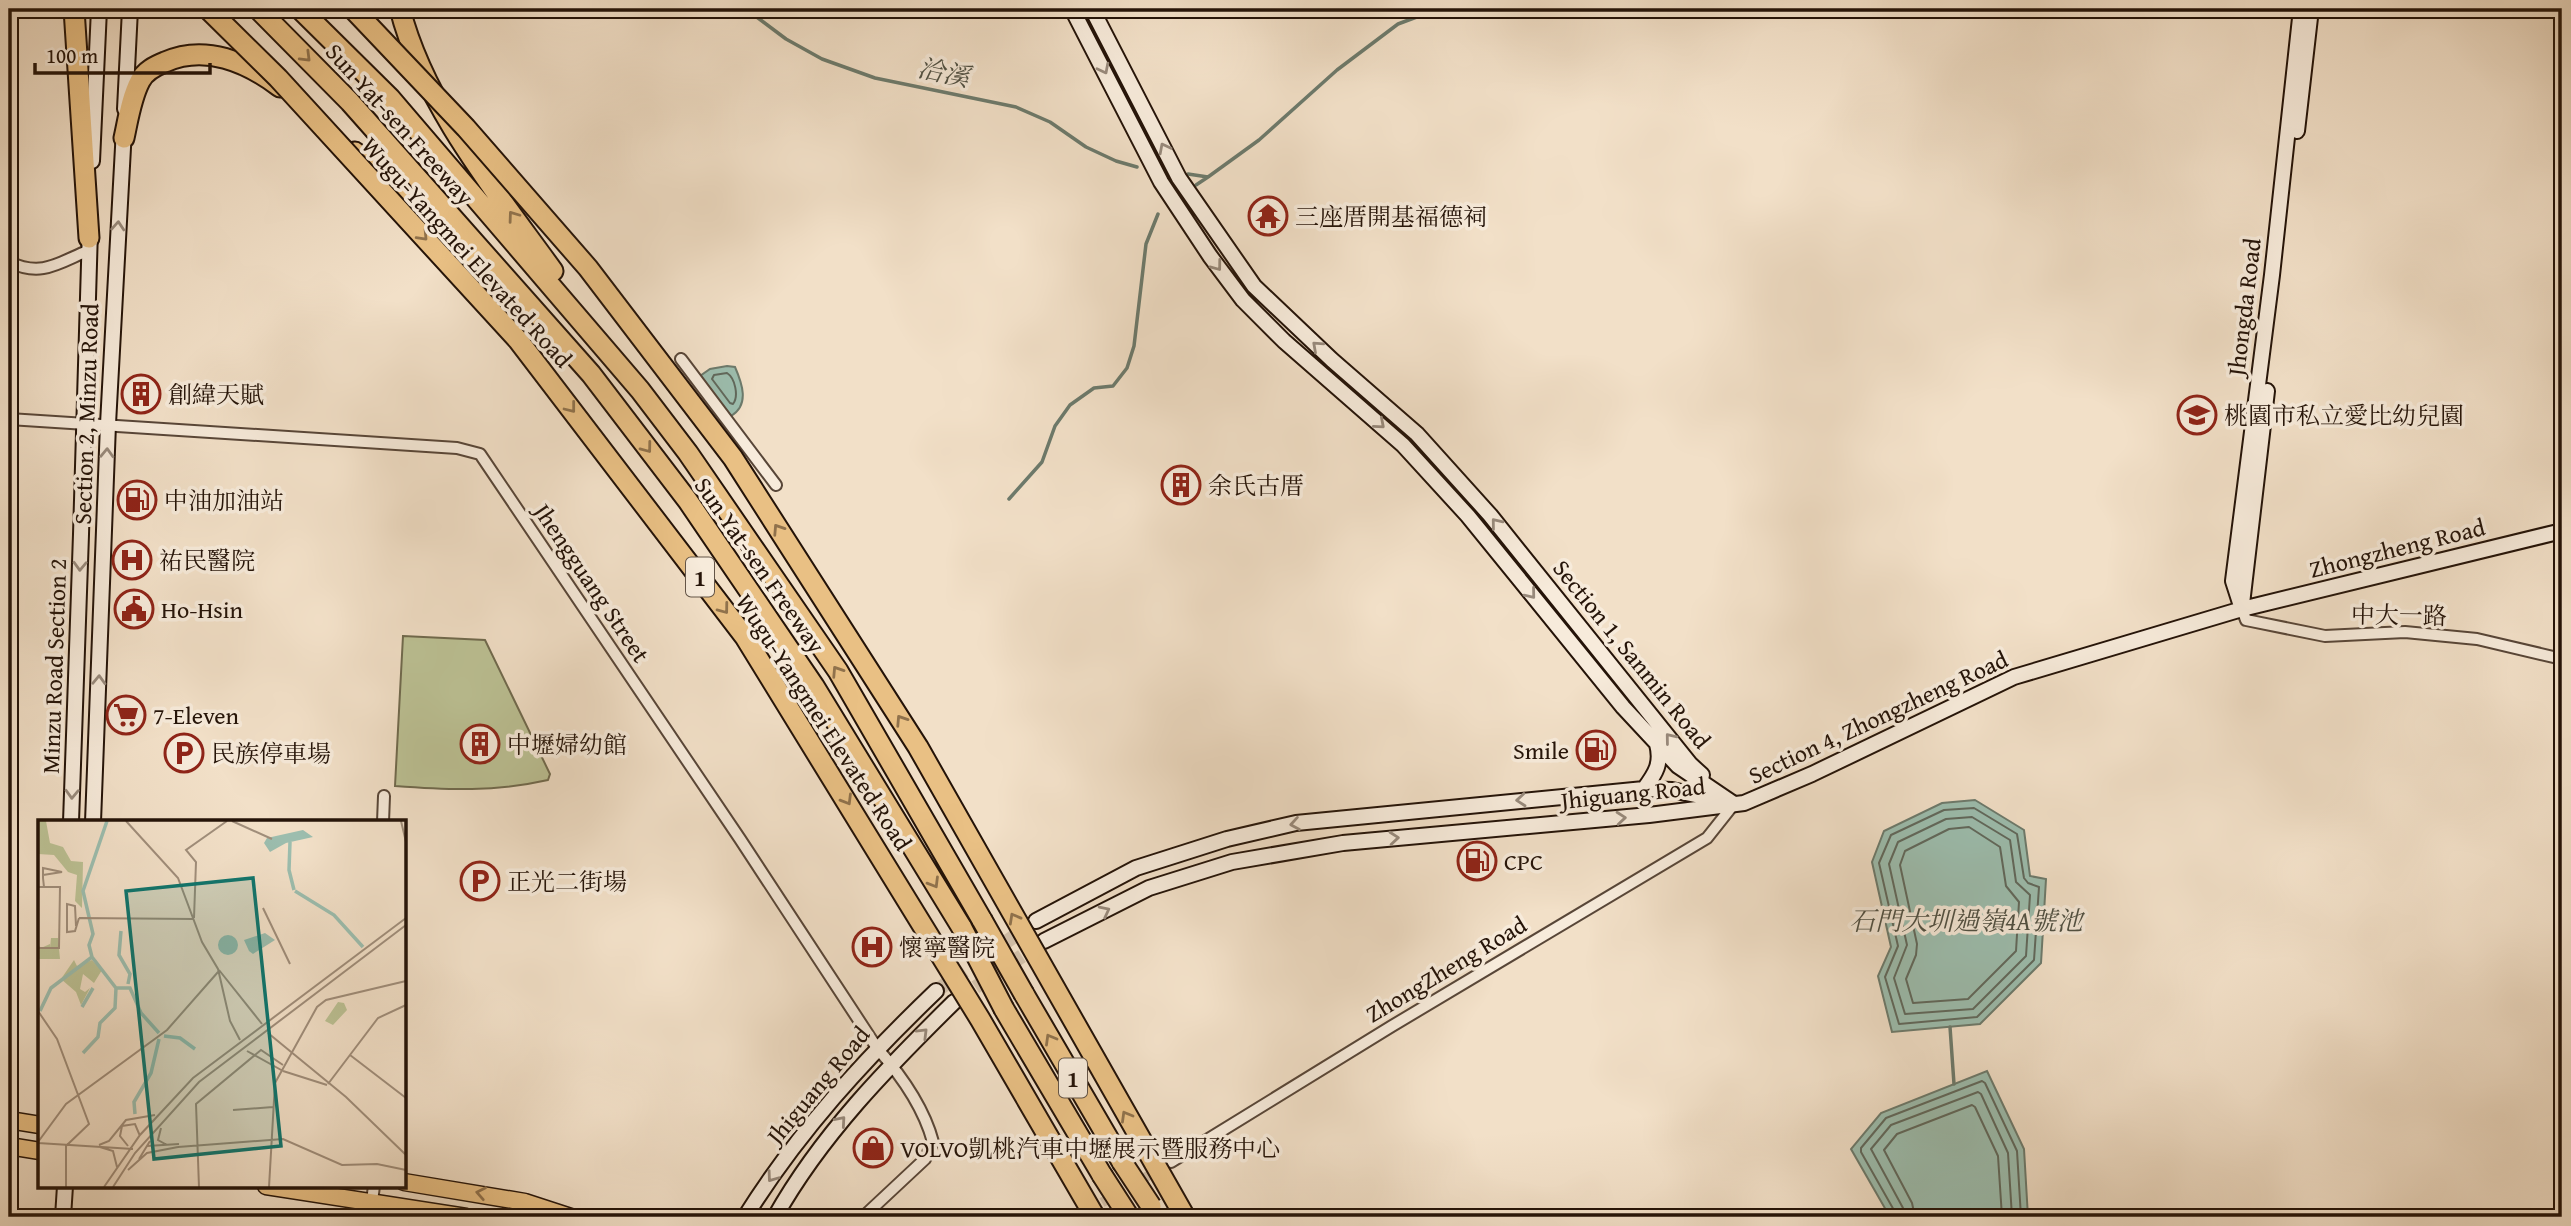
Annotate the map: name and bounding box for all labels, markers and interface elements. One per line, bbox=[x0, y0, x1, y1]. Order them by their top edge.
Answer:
scale bar bbox=[35, 32, 210, 76]
street label: Sun Yat-sen Freeway bbox=[317, 35, 483, 213]
text: 100 m bbox=[46, 40, 98, 71]
water label: 洽溪 bbox=[915, 48, 976, 97]
one-way arrow bbox=[297, 49, 310, 62]
one-way arrow bbox=[1095, 62, 1109, 74]
street label: Wugu-Yangmei Elevated Road bbox=[354, 129, 581, 375]
one-way arrow bbox=[1158, 143, 1172, 155]
temple icon: 三座厝開基福德祠 bbox=[1247, 195, 1289, 237]
place label: 三座厝開基福德祠 bbox=[1295, 199, 1487, 234]
one-way arrow bbox=[509, 211, 522, 224]
one-way arrow bbox=[110, 220, 125, 231]
one-way arrow bbox=[415, 228, 427, 241]
street label: Jhongda Road bbox=[2218, 236, 2270, 381]
one-way arrow bbox=[1209, 258, 1222, 271]
street label: Section 2, Minzu Road bbox=[65, 303, 107, 525]
one-way arrow bbox=[1312, 342, 1325, 355]
building icon: 創緯天賦 bbox=[120, 373, 162, 415]
place label: 創緯天賦 bbox=[168, 377, 264, 412]
school or university icon: 桃園市私立愛比幼兒園 bbox=[2176, 394, 2218, 436]
place label: 桃園市私立愛比幼兒園 bbox=[2224, 398, 2464, 433]
one-way arrow bbox=[563, 401, 576, 413]
one-way arrow bbox=[1371, 416, 1384, 428]
one-way arrow bbox=[639, 440, 652, 453]
one-way arrow bbox=[100, 447, 115, 458]
building icon: 余氏古厝 bbox=[1160, 464, 1202, 506]
place label: 余氏古厝 bbox=[1208, 468, 1304, 503]
street label: Sun Yat-sen Freeway bbox=[686, 470, 834, 660]
fuel station icon: 中油加油站 bbox=[116, 479, 158, 521]
place label: 中油加油站 bbox=[164, 483, 284, 518]
street label: Jhengguang Street bbox=[524, 494, 659, 670]
street label: Zhongzheng Road bbox=[2305, 509, 2489, 587]
one-way arrow bbox=[1492, 518, 1504, 531]
one-way arrow bbox=[774, 523, 787, 536]
hospital icon: 祐民醫院 bbox=[111, 539, 153, 581]
place label: 祐民醫院 bbox=[159, 543, 255, 578]
street label: Section 1, Sanmin Road bbox=[1545, 552, 1719, 756]
street label: Minzu Road Section 2 bbox=[33, 558, 75, 774]
road number: 1 bbox=[686, 558, 714, 596]
one-way arrow bbox=[72, 561, 87, 572]
one-way arrow bbox=[1523, 585, 1535, 598]
street label: Wugu-Yangmei Elevated Road bbox=[728, 587, 921, 858]
public building icon: Ho-Hsin bbox=[113, 588, 155, 630]
place label: Ho-Hsin bbox=[161, 592, 244, 627]
street label: 中大一路 bbox=[2351, 597, 2447, 633]
one-way arrow bbox=[715, 601, 728, 614]
street label: Section 4, Zhongzheng Road bbox=[1743, 641, 2014, 793]
one-way arrow bbox=[832, 665, 845, 678]
one-way arrow bbox=[91, 674, 106, 685]
supermarket icon: 7-Eleven bbox=[105, 694, 147, 736]
place label: 7-Eleven bbox=[153, 698, 240, 733]
one-way arrow bbox=[896, 715, 909, 728]
building icon: 中壢婦幼館 bbox=[459, 723, 501, 765]
place label: 中壢婦幼館 bbox=[507, 727, 627, 762]
fuel station icon: Smile bbox=[1575, 729, 1617, 771]
parking icon: 民族停車場 bbox=[163, 732, 205, 774]
place label: Smile bbox=[1513, 733, 1569, 768]
one-way arrow bbox=[1665, 733, 1678, 745]
place label: 民族停車場 bbox=[211, 736, 331, 771]
street label: Jhiguang Road bbox=[1556, 768, 1707, 818]
one-way arrow bbox=[65, 789, 80, 800]
one-way arrow bbox=[839, 792, 852, 805]
one-way arrow bbox=[1515, 792, 1526, 807]
one-way arrow bbox=[1616, 811, 1627, 826]
one-way arrow bbox=[1289, 816, 1301, 831]
inset map bbox=[38, 820, 406, 1188]
one-way arrow bbox=[1389, 831, 1400, 846]
fuel station icon: CPC bbox=[1456, 840, 1498, 882]
place label: CPC bbox=[1504, 844, 1543, 879]
parking icon: 正光二街場 bbox=[459, 860, 501, 902]
place label: 正光二街場 bbox=[507, 864, 627, 899]
one-way arrow bbox=[926, 875, 939, 888]
water label: 石門大圳過嶺4A號池 bbox=[1849, 901, 2086, 940]
one-way arrow bbox=[1098, 905, 1110, 919]
street label: ZhongZheng Road bbox=[1359, 907, 1533, 1031]
one-way arrow bbox=[1009, 912, 1022, 925]
hospital icon: 懷寧醫院 bbox=[851, 926, 893, 968]
place label: 懷寧醫院 bbox=[899, 930, 995, 965]
street label: Jhiguang Road bbox=[756, 1018, 878, 1154]
one-way arrow bbox=[914, 1028, 927, 1041]
one-way arrow bbox=[1046, 1034, 1059, 1047]
road number: 1 bbox=[1059, 1058, 1087, 1098]
one-way arrow bbox=[1121, 1110, 1134, 1123]
one-way arrow bbox=[833, 1116, 845, 1129]
shop icon: VOLVO凱桃汽車中壢展示暨服務中心 bbox=[852, 1127, 894, 1169]
place label: VOLVO凱桃汽車中壢展示暨服務中心 bbox=[900, 1131, 1280, 1166]
one-way arrow bbox=[768, 1169, 780, 1182]
one-way arrow bbox=[475, 1187, 487, 1202]

